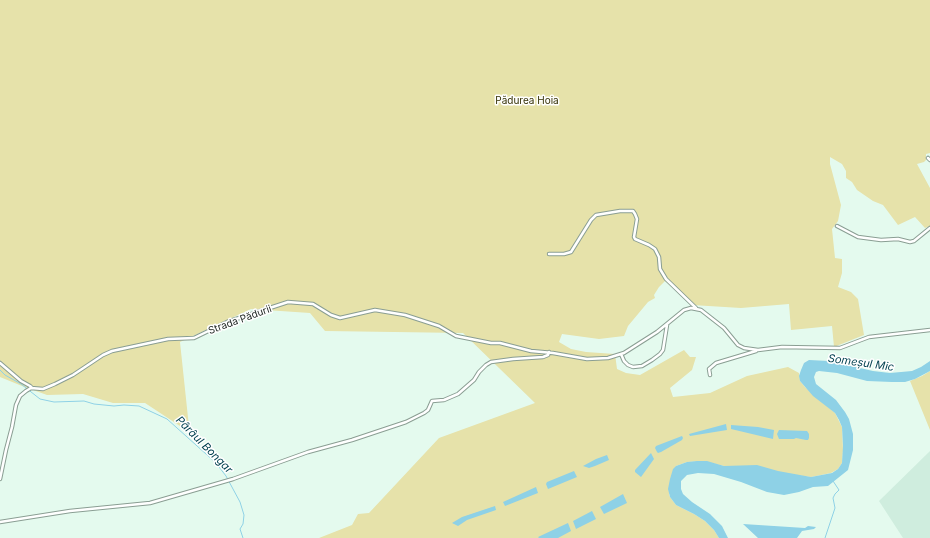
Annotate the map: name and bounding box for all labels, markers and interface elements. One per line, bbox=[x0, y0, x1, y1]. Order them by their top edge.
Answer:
park label: Pădurea Hoia bbox=[495, 95, 559, 107]
street label: Strada Pădurii bbox=[207, 303, 273, 337]
water label: Someșul Mic bbox=[827, 352, 895, 374]
water label: Pârâul Bongar bbox=[173, 414, 235, 476]

